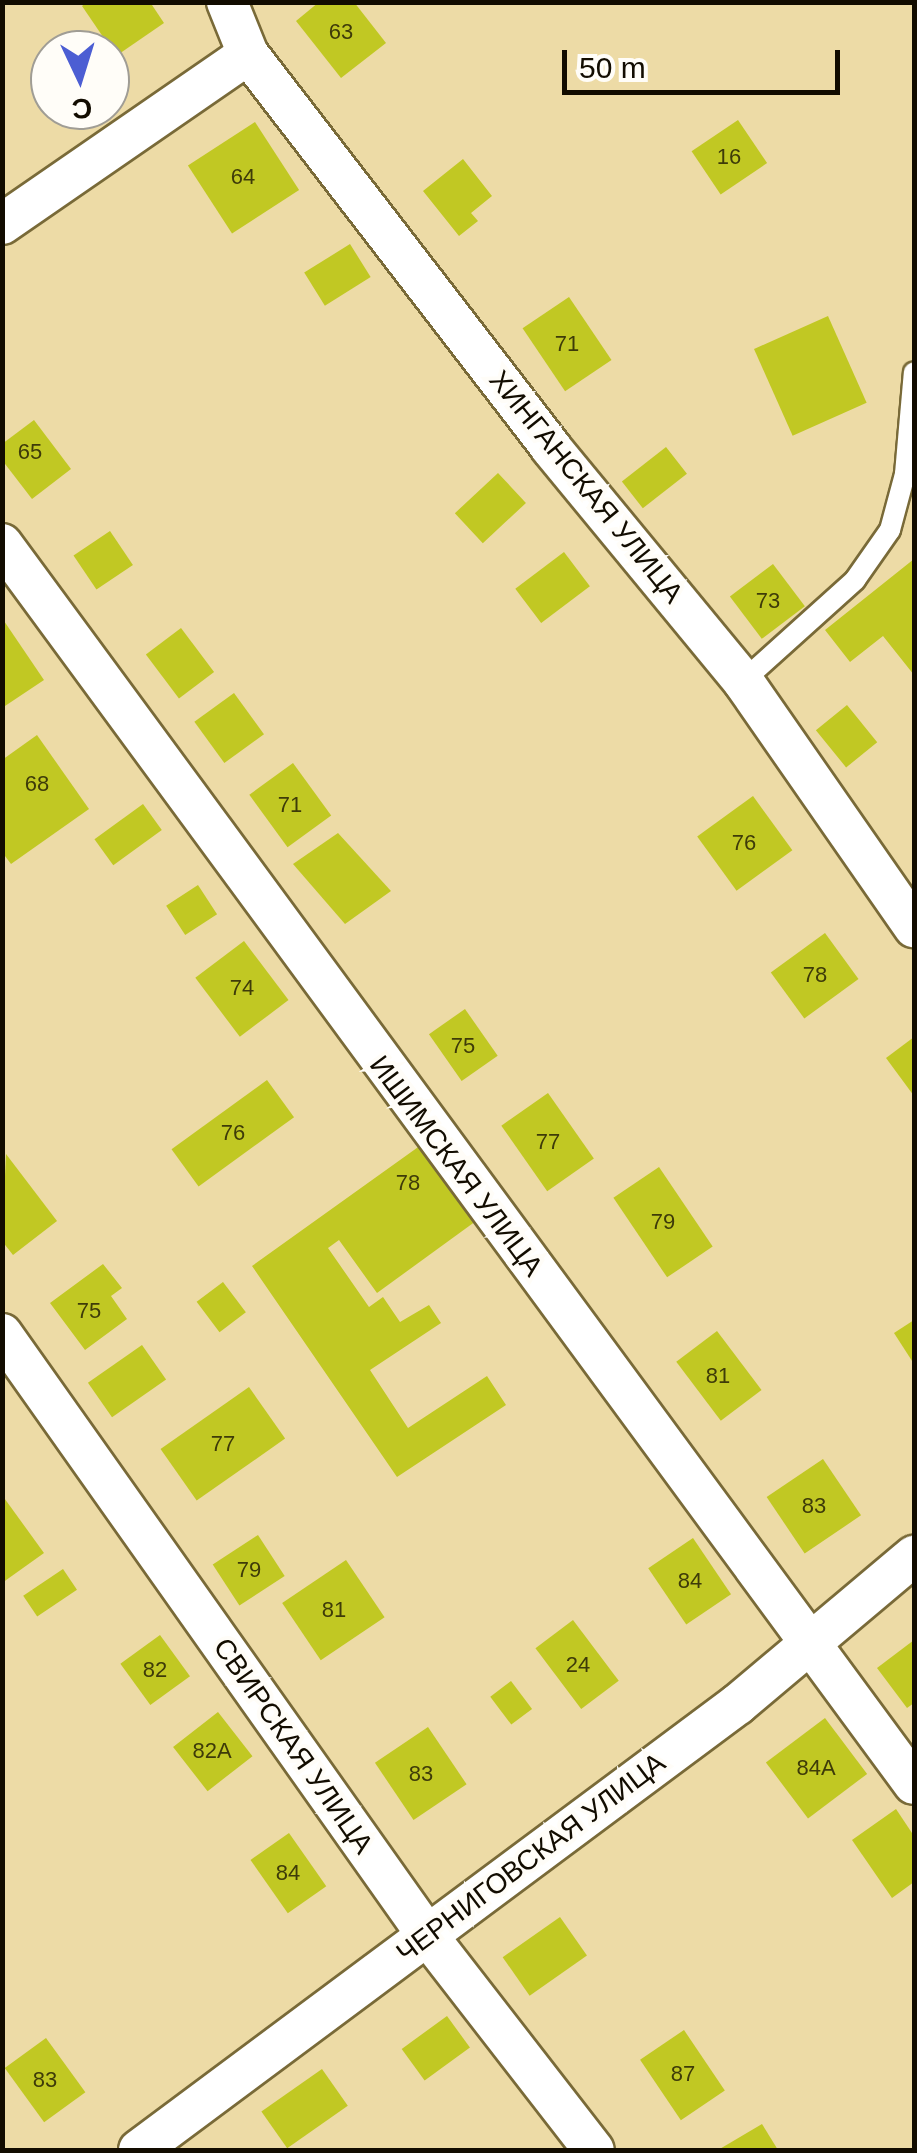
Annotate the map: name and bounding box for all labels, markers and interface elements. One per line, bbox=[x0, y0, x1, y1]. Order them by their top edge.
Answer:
house number: 63 bbox=[329, 19, 353, 45]
north arrow bbox=[30, 30, 130, 130]
scale bar bbox=[567, 30, 844, 92]
text: 50 m bbox=[579, 51, 646, 84]
text: С bbox=[71, 92, 93, 125]
house number: 16 bbox=[717, 144, 741, 170]
house number: 64 bbox=[231, 164, 255, 190]
house number: 71 bbox=[555, 331, 579, 357]
street label: ХИНГАНСКАЯ УЛИЦА bbox=[482, 364, 690, 610]
house number: 65 bbox=[18, 439, 42, 465]
house number: 73 bbox=[756, 588, 780, 614]
house number: 68 bbox=[25, 771, 49, 797]
house number: 71 bbox=[278, 792, 302, 818]
house number: 76 bbox=[732, 830, 756, 856]
house number: 78 bbox=[803, 962, 827, 988]
house number: 74 bbox=[230, 975, 254, 1001]
house number: 75 bbox=[451, 1033, 475, 1059]
street label: ИШИМСКАЯ УЛИЦА bbox=[362, 1049, 550, 1283]
house number: 76 bbox=[221, 1120, 245, 1146]
house number: 77 bbox=[536, 1129, 560, 1155]
house number: 78 bbox=[396, 1170, 420, 1196]
house number: 79 bbox=[651, 1209, 675, 1235]
house number: 75 bbox=[77, 1298, 101, 1324]
house number: 81 bbox=[706, 1363, 730, 1389]
house number: 77 bbox=[211, 1431, 235, 1457]
house number: 83 bbox=[802, 1493, 826, 1519]
house number: 79 bbox=[237, 1557, 261, 1583]
house number: 84 bbox=[678, 1568, 702, 1594]
house number: 81 bbox=[322, 1597, 346, 1623]
street label: СВИРСКАЯ УЛИЦА bbox=[206, 1632, 380, 1860]
house number: 24 bbox=[566, 1652, 590, 1678]
house number: 82 bbox=[143, 1657, 167, 1683]
house number: 82А bbox=[192, 1738, 232, 1764]
street label: ЧЕРНИГОВСКАЯ УЛИЦА bbox=[390, 1746, 672, 1970]
house number: 84А bbox=[796, 1755, 836, 1781]
house number: 83 bbox=[409, 1761, 433, 1787]
house number: 84 bbox=[276, 1860, 300, 1886]
house number: 87 bbox=[671, 2061, 695, 2087]
house number: 83 bbox=[33, 2067, 57, 2093]

